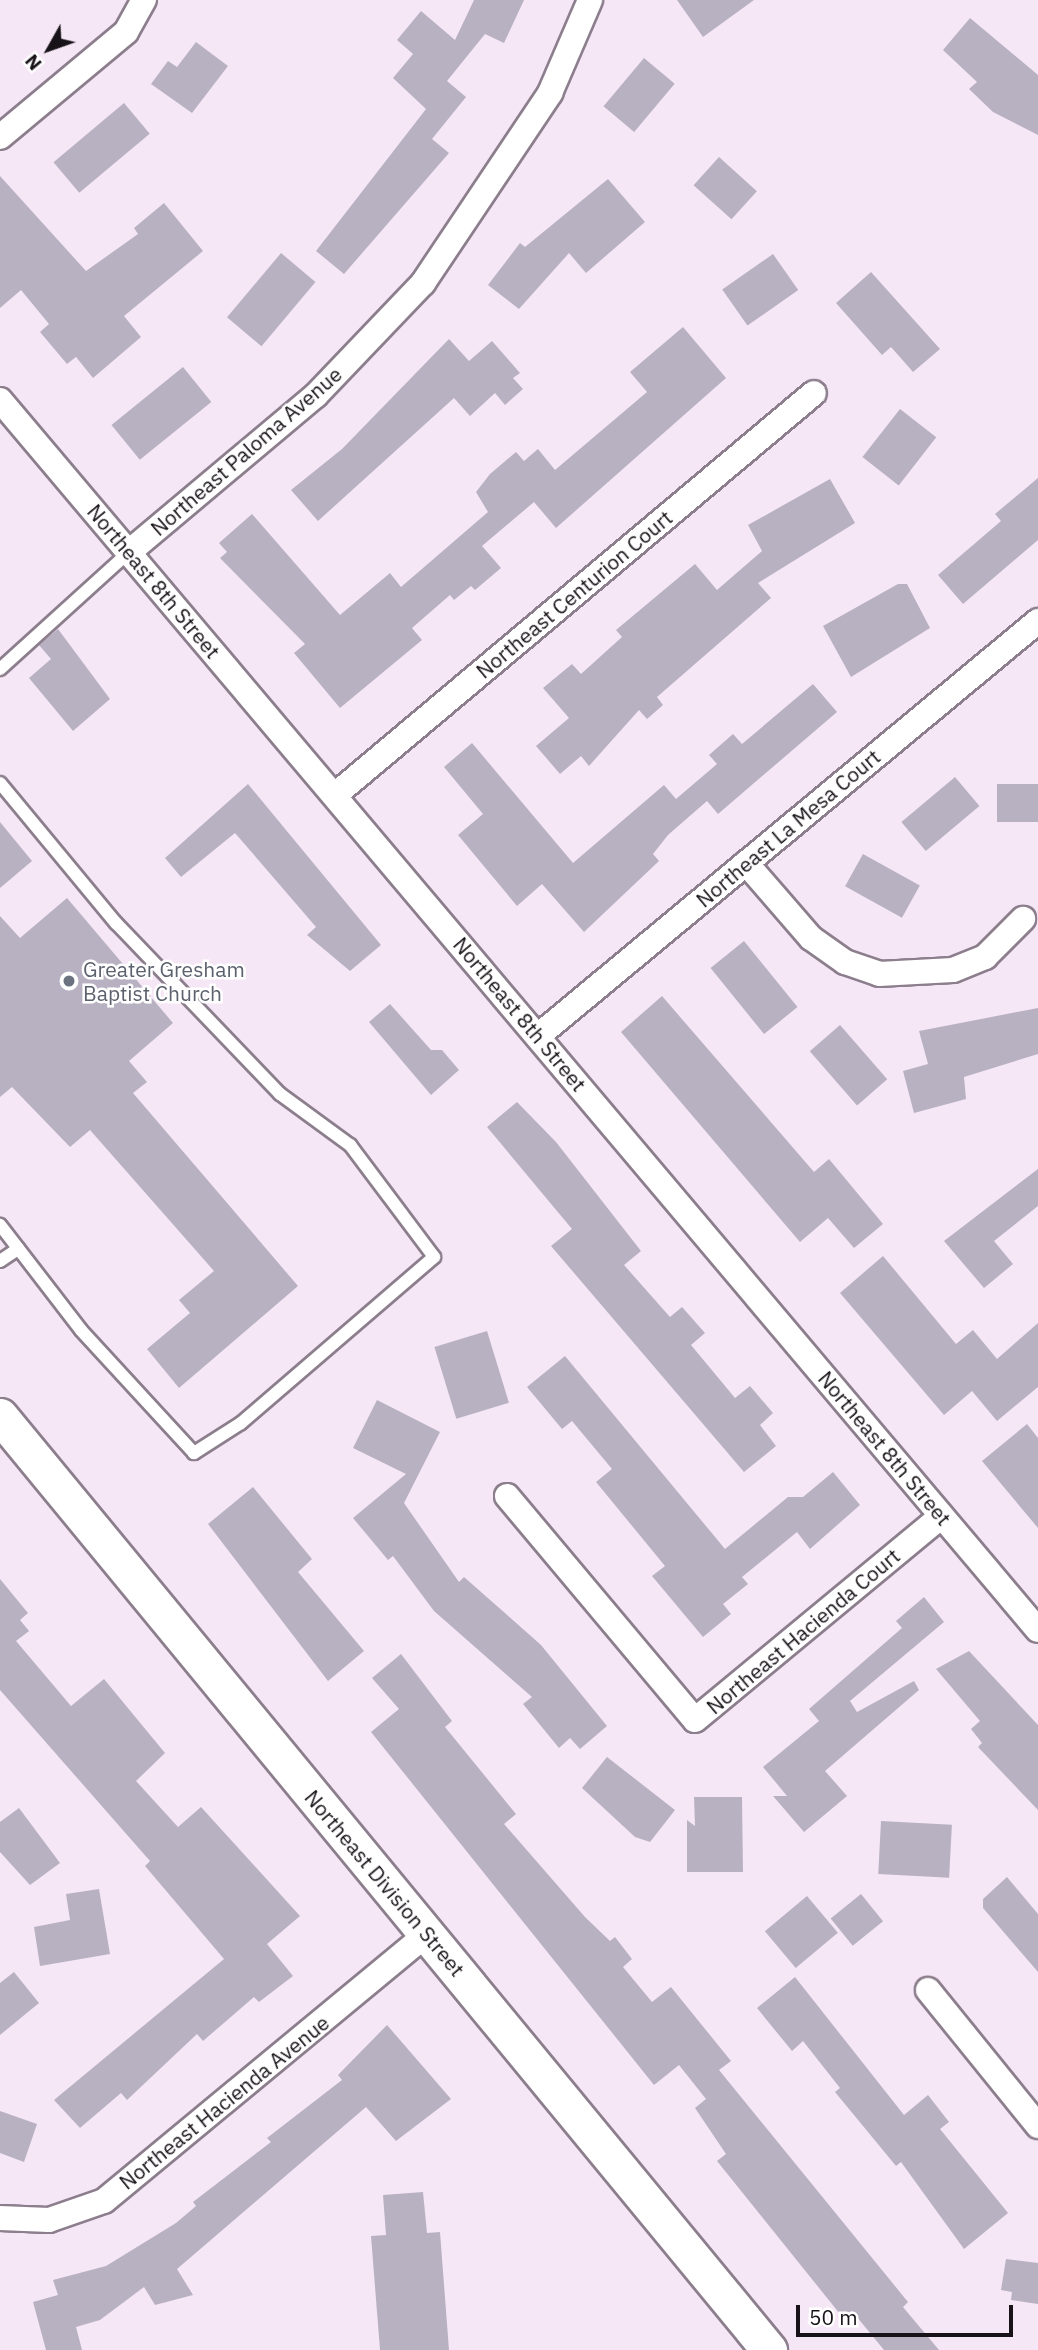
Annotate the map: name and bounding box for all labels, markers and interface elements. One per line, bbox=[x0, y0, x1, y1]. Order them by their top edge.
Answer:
north arrow bbox=[14, 14, 84, 84]
text: N bbox=[19, 50, 47, 75]
street label: Northeast Paloma Avenue bbox=[145, 361, 347, 541]
street label: Northeast 8th Street bbox=[82, 499, 226, 663]
street label: Northeast Centurion Court bbox=[471, 505, 677, 683]
street label: Northeast La Mesa Court bbox=[691, 744, 885, 912]
street label: Northeast 8th Street bbox=[448, 932, 592, 1096]
place label: Greater Gresham Baptist Church bbox=[83, 956, 245, 1006]
marker: Greater Gresham Baptist Church bbox=[61, 973, 77, 989]
street label: Northeast 8th Street bbox=[813, 1366, 957, 1530]
street label: Northeast Hacienda Court bbox=[701, 1543, 905, 1719]
street label: Northeast Division Street bbox=[300, 1785, 470, 1981]
street label: Northeast Hacienda Avenue bbox=[114, 2010, 334, 2194]
scale bar bbox=[800, 2290, 1017, 2334]
text: 50 m bbox=[809, 2303, 858, 2331]

